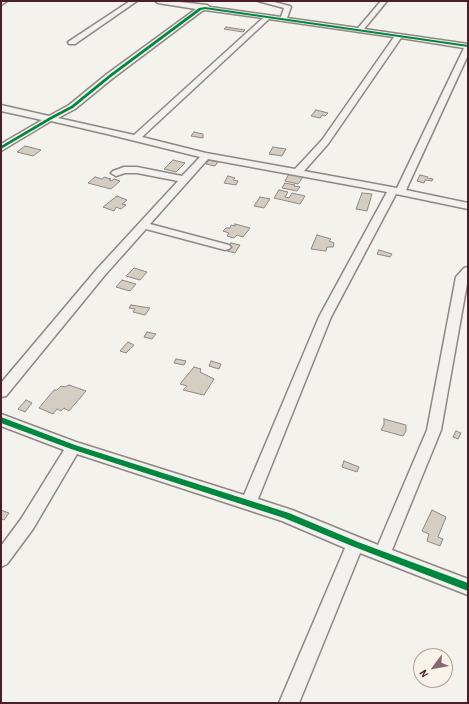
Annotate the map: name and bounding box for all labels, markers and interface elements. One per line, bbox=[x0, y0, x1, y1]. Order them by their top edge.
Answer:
north arrow bbox=[413, 648, 453, 688]
text: N bbox=[416, 668, 431, 680]

